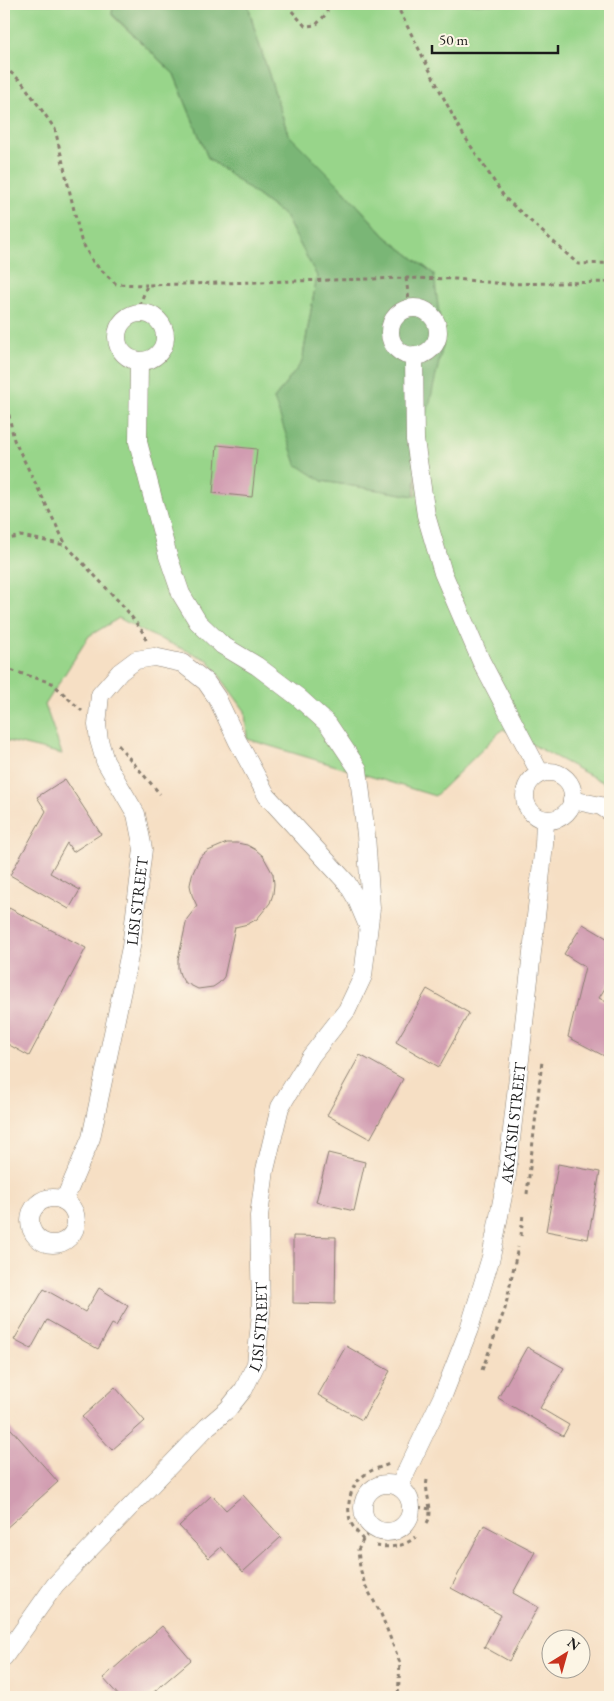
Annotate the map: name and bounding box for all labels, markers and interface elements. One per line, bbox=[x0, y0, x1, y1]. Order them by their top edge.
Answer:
scale bar bbox=[432, 22, 558, 54]
text: 50 m bbox=[439, 30, 468, 49]
street label: LISI STREET bbox=[121, 855, 153, 947]
street label: AKATSII STREET bbox=[495, 1061, 531, 1187]
street label: LISI STREET bbox=[244, 1282, 272, 1375]
north arrow bbox=[542, 1628, 592, 1678]
text: N bbox=[564, 1633, 584, 1655]

